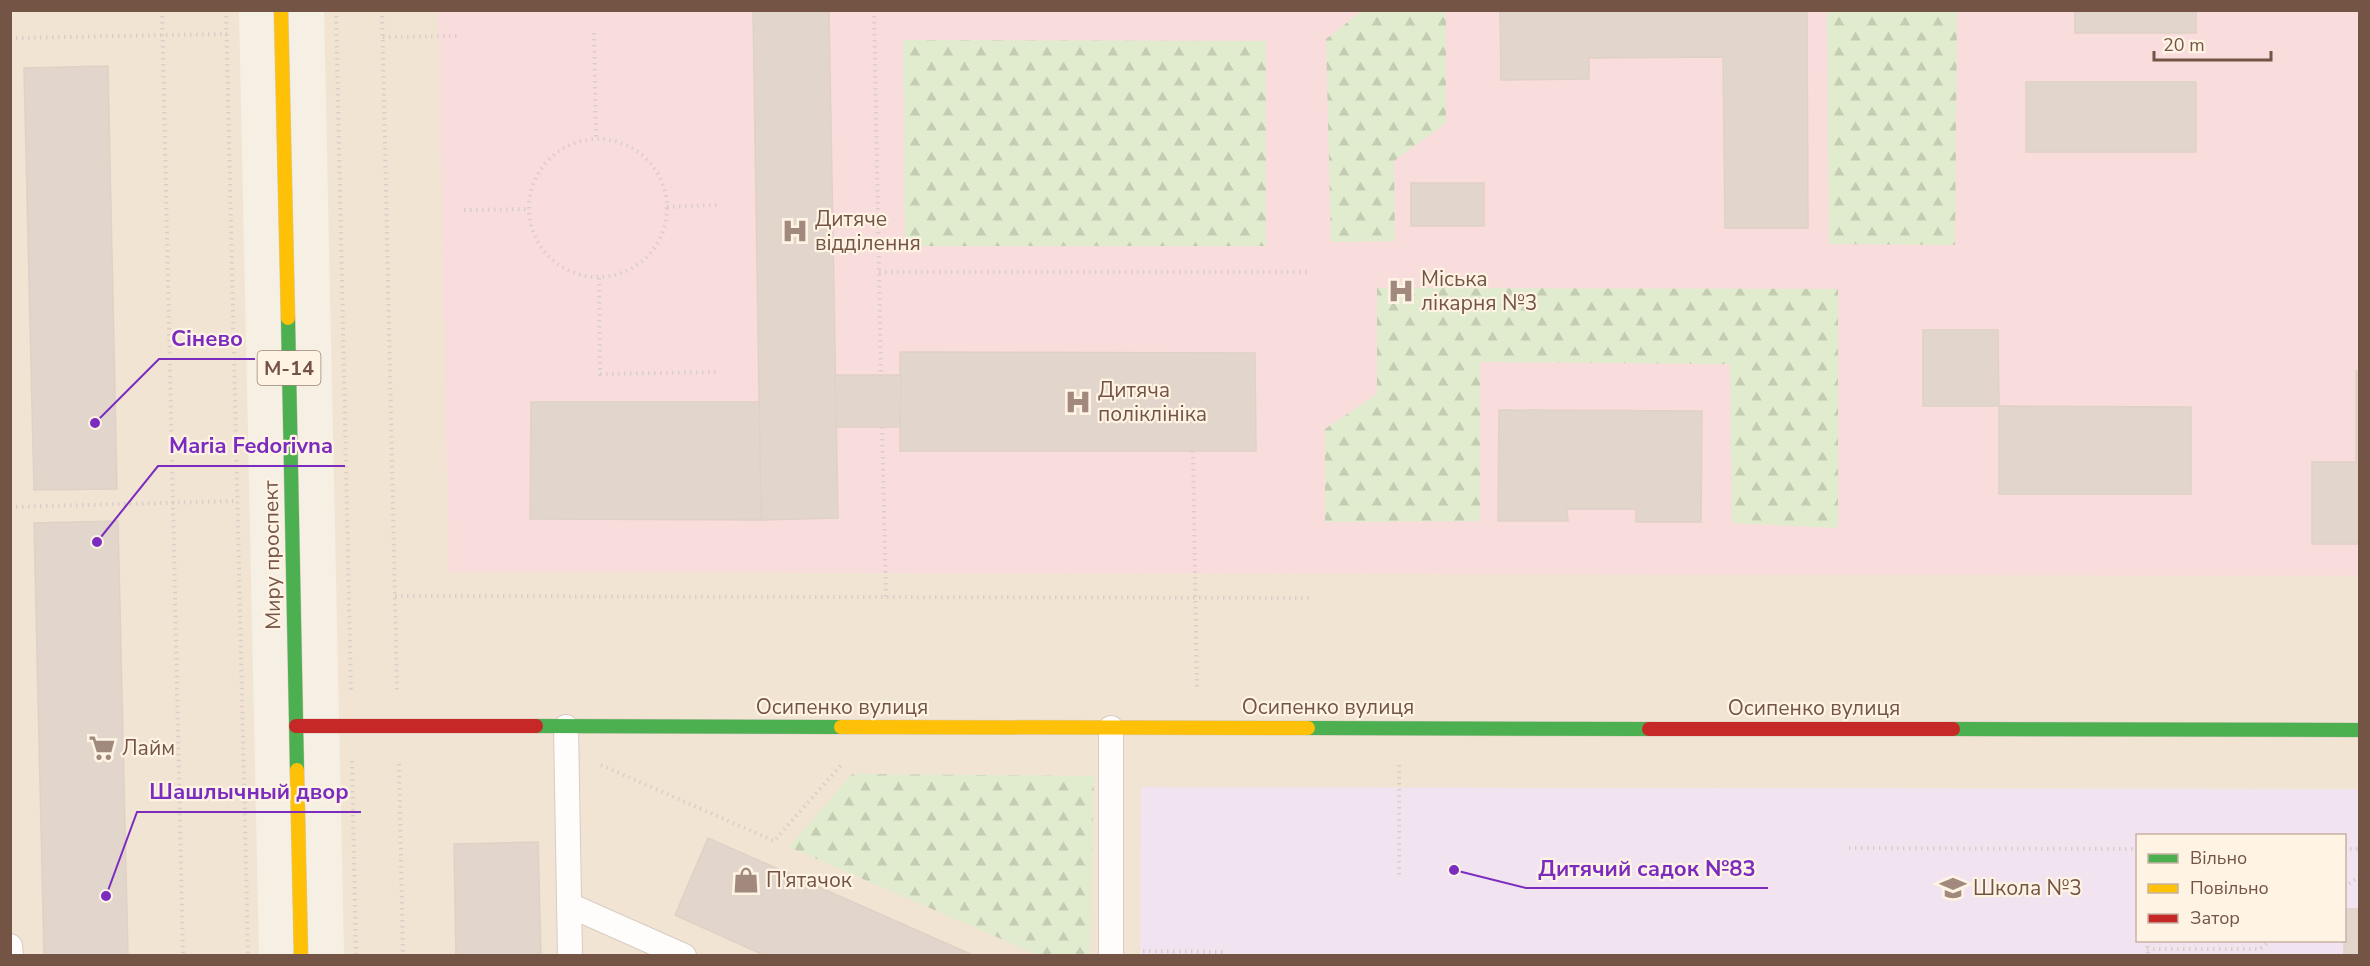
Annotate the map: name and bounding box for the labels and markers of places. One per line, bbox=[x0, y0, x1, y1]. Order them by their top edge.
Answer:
place label: Дитяче відділення bbox=[815, 205, 921, 257]
hospital icon: Дитяче відділення bbox=[780, 216, 810, 246]
place label: Міська лікарня №3 bbox=[1421, 265, 1537, 317]
hospital icon: Міська лікарня №3 bbox=[1386, 276, 1416, 306]
callout: Сінево bbox=[159, 319, 255, 359]
place label: Дитяча поліклініка bbox=[1098, 376, 1207, 428]
hospital icon: Дитяча поліклініка bbox=[1063, 387, 1093, 417]
callout: Maria Fedorivna bbox=[158, 426, 345, 466]
supermarket icon: Лайм bbox=[87, 733, 117, 763]
place label: Лайм bbox=[122, 734, 175, 762]
callout: Шашлычный двор bbox=[137, 772, 361, 812]
callout: Дитячий садок №83 bbox=[1526, 848, 1768, 888]
shop icon: П'ятачок bbox=[731, 865, 761, 895]
place label: П'ятачок bbox=[766, 866, 853, 894]
school or university icon: Школа №3 bbox=[1938, 873, 1968, 903]
place label: Школа №3 bbox=[1973, 874, 2082, 902]

